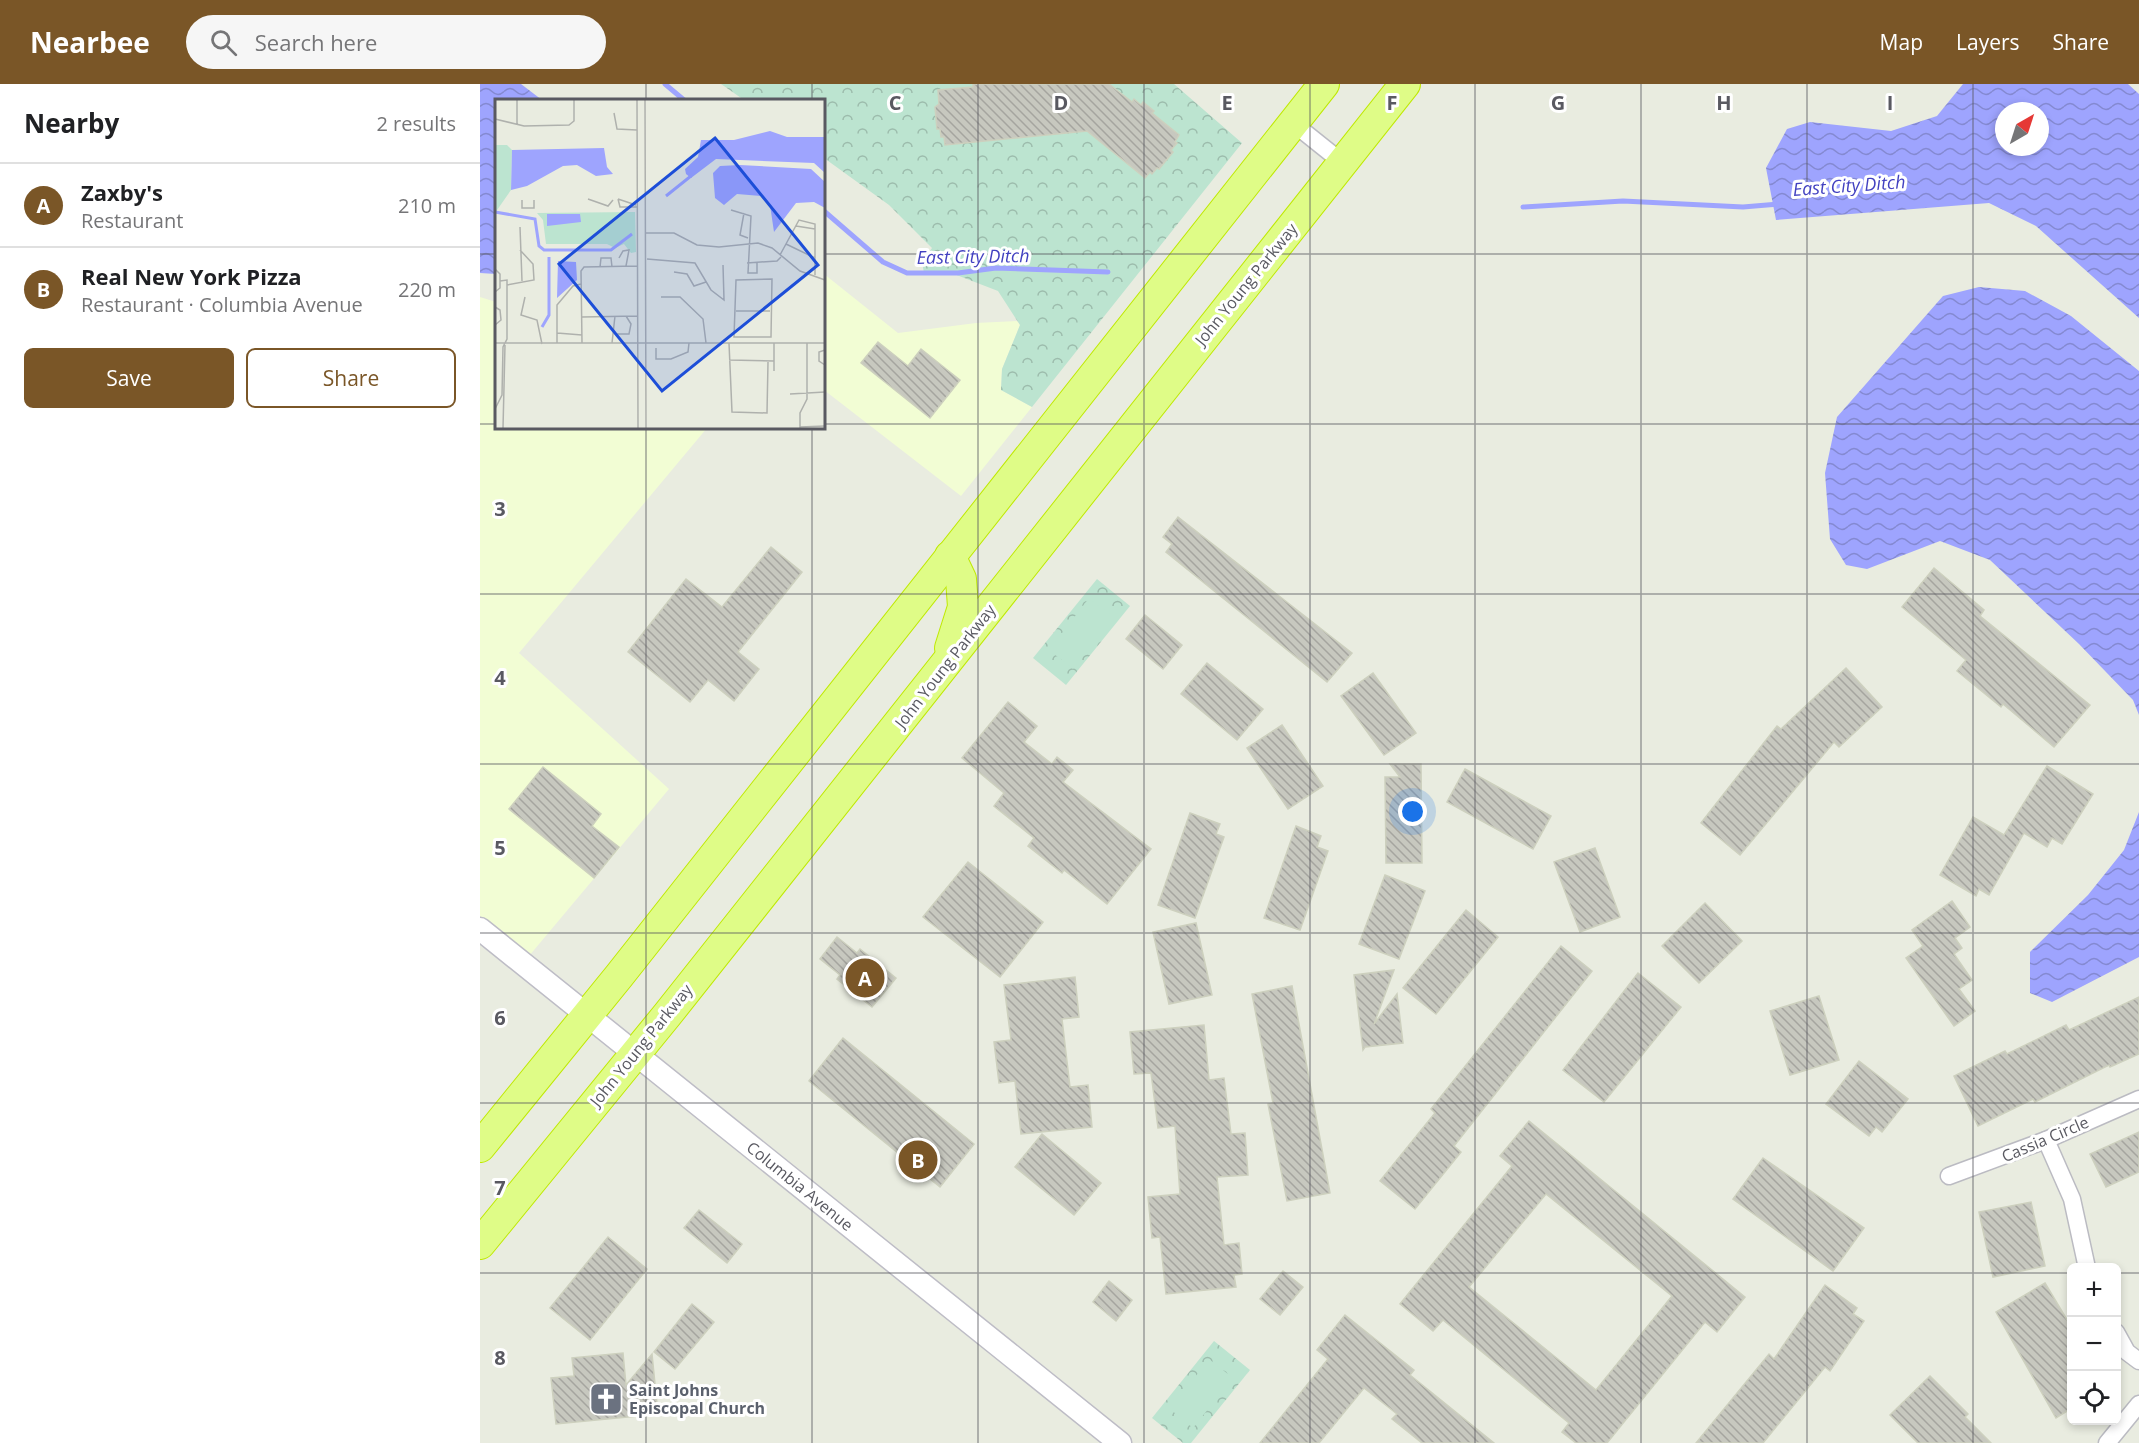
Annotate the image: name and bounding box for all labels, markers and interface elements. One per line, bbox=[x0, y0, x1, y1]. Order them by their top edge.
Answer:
search box bbox=[186, 15, 606, 69]
text: Nearbee bbox=[30, 23, 150, 61]
icon: search bbox=[207, 26, 240, 59]
text: Search here bbox=[255, 27, 377, 57]
text: Map bbox=[1880, 28, 1923, 56]
text: Layers bbox=[1956, 28, 2020, 56]
text: Share bbox=[2053, 28, 2109, 56]
text: C bbox=[889, 89, 902, 116]
text: D bbox=[1054, 89, 1068, 116]
text: E bbox=[1221, 89, 1233, 116]
text: F bbox=[1387, 89, 1397, 116]
text: G bbox=[1551, 89, 1565, 116]
text: H bbox=[1716, 89, 1732, 116]
text: I bbox=[1887, 89, 1893, 116]
inset map bbox=[495, 99, 825, 429]
north arrow bbox=[1995, 102, 2049, 156]
text: Nearby bbox=[24, 105, 119, 141]
text: 2 results bbox=[376, 110, 456, 137]
water label: East City Ditch bbox=[1792, 169, 1906, 201]
text: Zaxby's bbox=[81, 177, 163, 207]
text: A bbox=[37, 192, 50, 219]
text: 210 m bbox=[398, 192, 456, 219]
text: Restaurant bbox=[81, 207, 183, 234]
street label: John Young Parkway bbox=[1189, 217, 1303, 351]
water label: East City Ditch bbox=[916, 243, 1030, 269]
text: Real New York Pizza bbox=[81, 261, 302, 291]
text: B bbox=[37, 276, 50, 303]
text: 220 m bbox=[398, 276, 456, 303]
text: Restaurant · Columbia Avenue bbox=[81, 291, 363, 318]
button: Save bbox=[24, 348, 234, 408]
button: Share bbox=[246, 348, 456, 408]
text: 3 bbox=[494, 495, 506, 522]
street label: John Young Parkway bbox=[888, 599, 1001, 734]
text: 4 bbox=[494, 664, 506, 691]
your location bbox=[1398, 797, 1427, 826]
text: 5 bbox=[494, 834, 506, 861]
pin: A bbox=[846, 956, 884, 1000]
street label: John Young Parkway bbox=[584, 978, 698, 1112]
text: 6 bbox=[494, 1004, 506, 1031]
street label: Cassia Circle bbox=[1998, 1111, 2092, 1167]
street label: Columbia Avenue bbox=[742, 1136, 858, 1236]
pin: B bbox=[898, 1138, 938, 1182]
text: 7 bbox=[494, 1174, 506, 1201]
map controls bbox=[2067, 1263, 2121, 1425]
button: + bbox=[2067, 1263, 2121, 1317]
button: − bbox=[2067, 1317, 2121, 1371]
text: 8 bbox=[494, 1344, 506, 1371]
button: locate bbox=[2067, 1371, 2121, 1425]
place label: Saint Johns Episcopal Church bbox=[629, 1379, 765, 1419]
church icon: Saint Johns Episcopal Church bbox=[588, 1381, 624, 1417]

